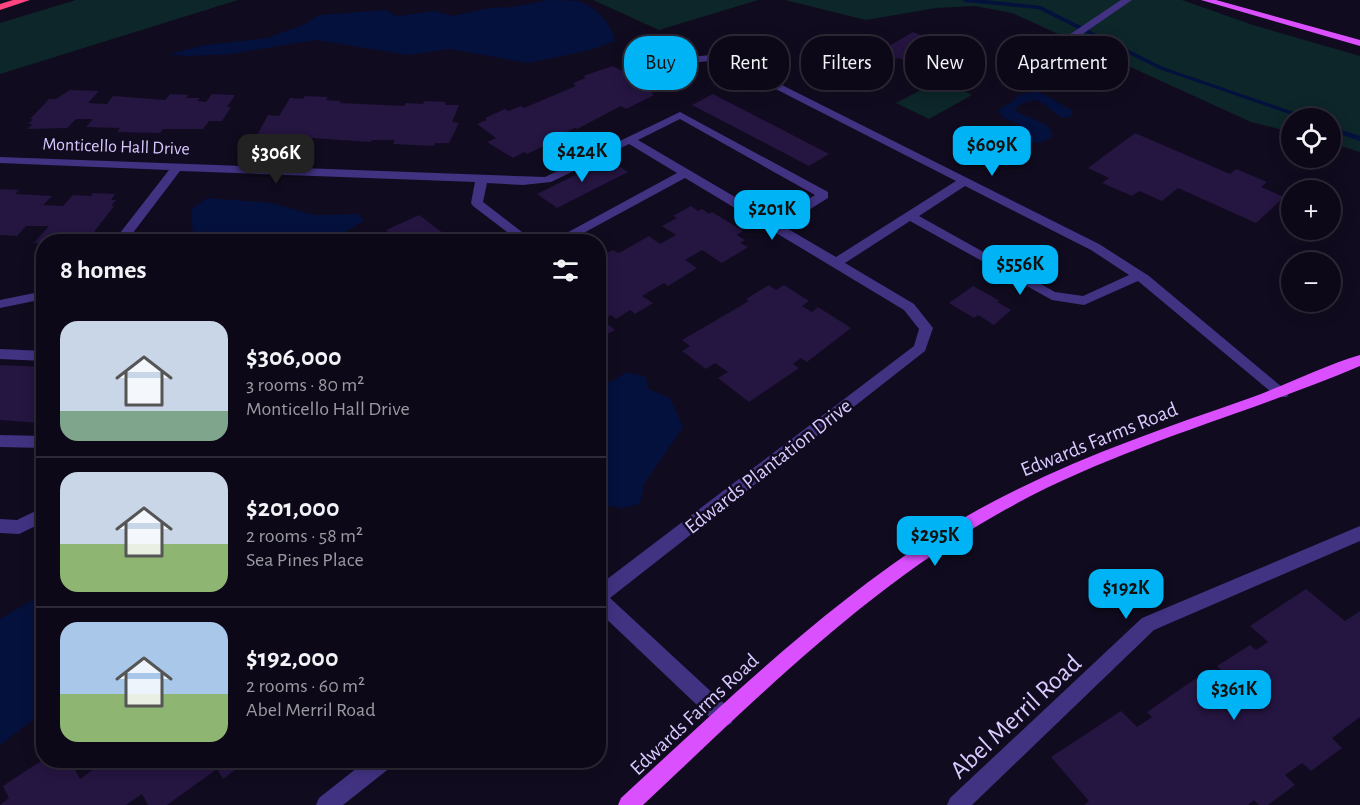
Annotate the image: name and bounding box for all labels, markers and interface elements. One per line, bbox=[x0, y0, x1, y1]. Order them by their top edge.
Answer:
chip: Buy bbox=[624, 36, 697, 90]
chip: Rent bbox=[709, 36, 789, 90]
chip: Filters bbox=[801, 36, 893, 90]
chip: New bbox=[905, 36, 985, 90]
chip: Apartment bbox=[997, 36, 1128, 90]
map controls bbox=[1281, 108, 1341, 312]
button: locate bbox=[1281, 108, 1341, 168]
pin: $609K bbox=[950, 126, 1034, 177]
pin: $424K bbox=[540, 132, 624, 183]
pin: $306K bbox=[234, 134, 318, 185]
street label: Monticello Hall Drive bbox=[42, 135, 190, 159]
text: $609K bbox=[967, 135, 1017, 155]
text: $424K bbox=[557, 141, 607, 161]
text: $306K bbox=[251, 143, 301, 163]
button: + bbox=[1281, 180, 1341, 240]
pin: $201K bbox=[730, 190, 814, 241]
text: $201K bbox=[748, 199, 796, 219]
pin: $556K bbox=[978, 245, 1062, 296]
button: − bbox=[1281, 252, 1341, 312]
icon: filters bbox=[549, 254, 582, 287]
text: $556K bbox=[996, 254, 1044, 274]
text: 8 homes bbox=[60, 257, 147, 283]
text: $306,000 bbox=[246, 344, 342, 370]
icon: home bbox=[108, 345, 180, 417]
text: 3 rooms · 80 m² bbox=[246, 375, 364, 395]
street label: Edwards Plantation Drive bbox=[681, 395, 856, 538]
street label: Edwards Farms Road bbox=[1018, 398, 1181, 481]
text: Monticello Hall Drive bbox=[246, 399, 410, 419]
text: $201,000 bbox=[246, 495, 339, 521]
icon: home bbox=[108, 496, 180, 568]
pin: $295K bbox=[893, 516, 977, 567]
text: $295K bbox=[911, 525, 959, 545]
text: 2 rooms · 58 m² bbox=[246, 526, 363, 546]
text: Sea Pines Place bbox=[246, 550, 364, 570]
pin: $192K bbox=[1084, 569, 1168, 620]
text: $192K bbox=[1103, 578, 1149, 598]
text: $192,000 bbox=[246, 645, 338, 671]
icon: home bbox=[108, 646, 180, 718]
street label: Edwards Farms Road bbox=[626, 650, 763, 779]
street label: Abel Merril Road bbox=[945, 650, 1086, 784]
pin: $361K bbox=[1192, 670, 1276, 721]
text: 2 rooms · 60 m² bbox=[246, 676, 365, 696]
text: $361K bbox=[1211, 679, 1257, 699]
text: Abel Merril Road bbox=[246, 700, 376, 720]

